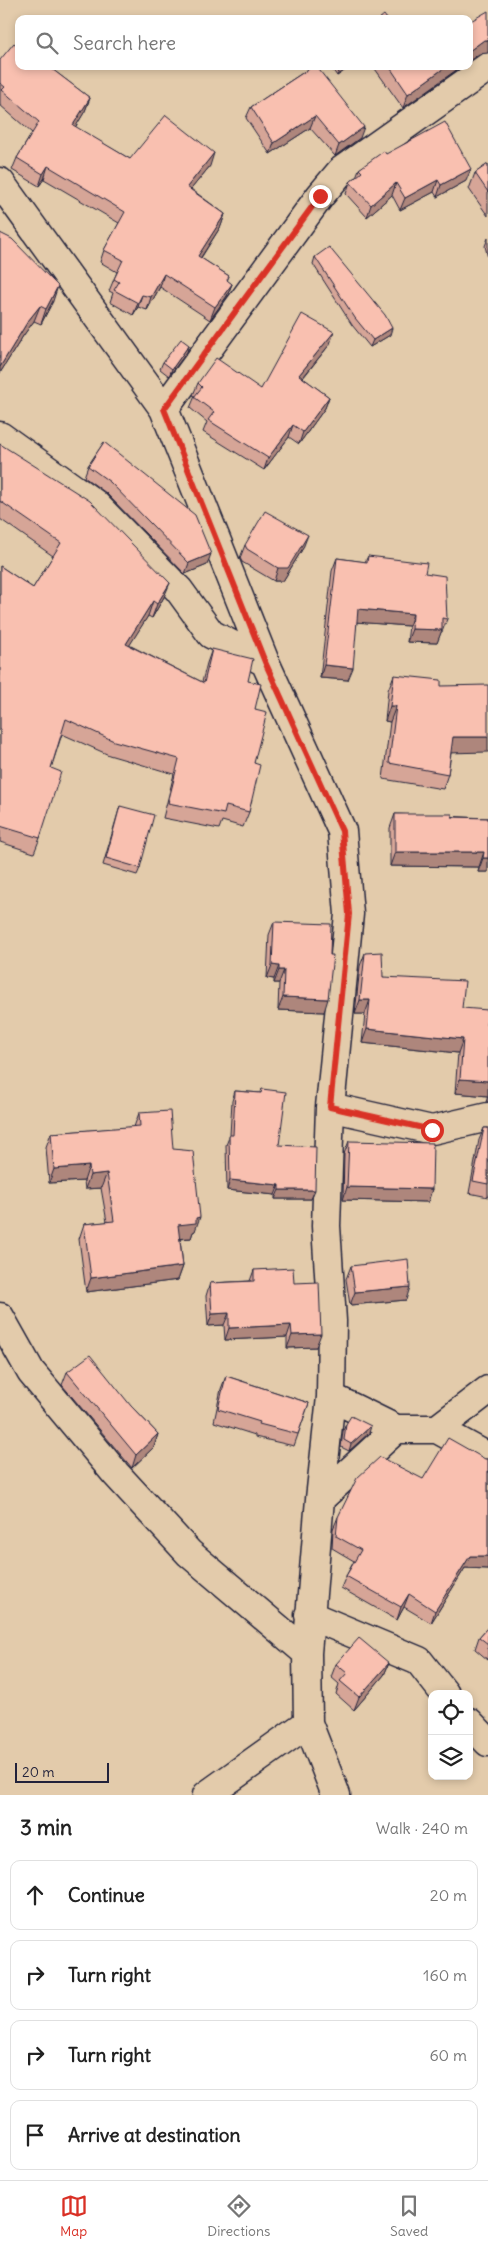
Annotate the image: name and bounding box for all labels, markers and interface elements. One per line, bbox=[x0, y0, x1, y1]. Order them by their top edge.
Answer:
search box bbox=[15, 15, 473, 70]
icon: search bbox=[33, 29, 61, 57]
text: Search here bbox=[73, 31, 176, 55]
route end bbox=[309, 185, 332, 208]
route start bbox=[421, 1119, 444, 1142]
map controls bbox=[428, 1690, 473, 1780]
button: locate bbox=[428, 1690, 473, 1735]
button: layers bbox=[428, 1735, 473, 1780]
scale bar bbox=[15, 1760, 109, 1783]
text: 20 m bbox=[22, 1763, 55, 1781]
text: 3 min bbox=[20, 1814, 72, 1841]
text: Walk · 240 m bbox=[376, 1818, 468, 1838]
icon: ahead bbox=[21, 1881, 49, 1909]
text: Continue bbox=[68, 1883, 145, 1907]
text: 20 m bbox=[430, 1885, 467, 1905]
icon: right bbox=[21, 1961, 49, 1989]
text: Turn right bbox=[68, 1963, 151, 1987]
text: 160 m bbox=[423, 1965, 467, 1985]
icon: right bbox=[21, 2041, 49, 2069]
text: Turn right bbox=[68, 2043, 151, 2067]
text: 60 m bbox=[429, 2045, 467, 2065]
icon: arrive bbox=[21, 2121, 49, 2149]
text: Arrive at destination bbox=[68, 2123, 241, 2147]
tab: Map bbox=[60, 2192, 88, 2240]
tab: Directions bbox=[207, 2192, 270, 2240]
tab: Saved bbox=[390, 2192, 428, 2240]

